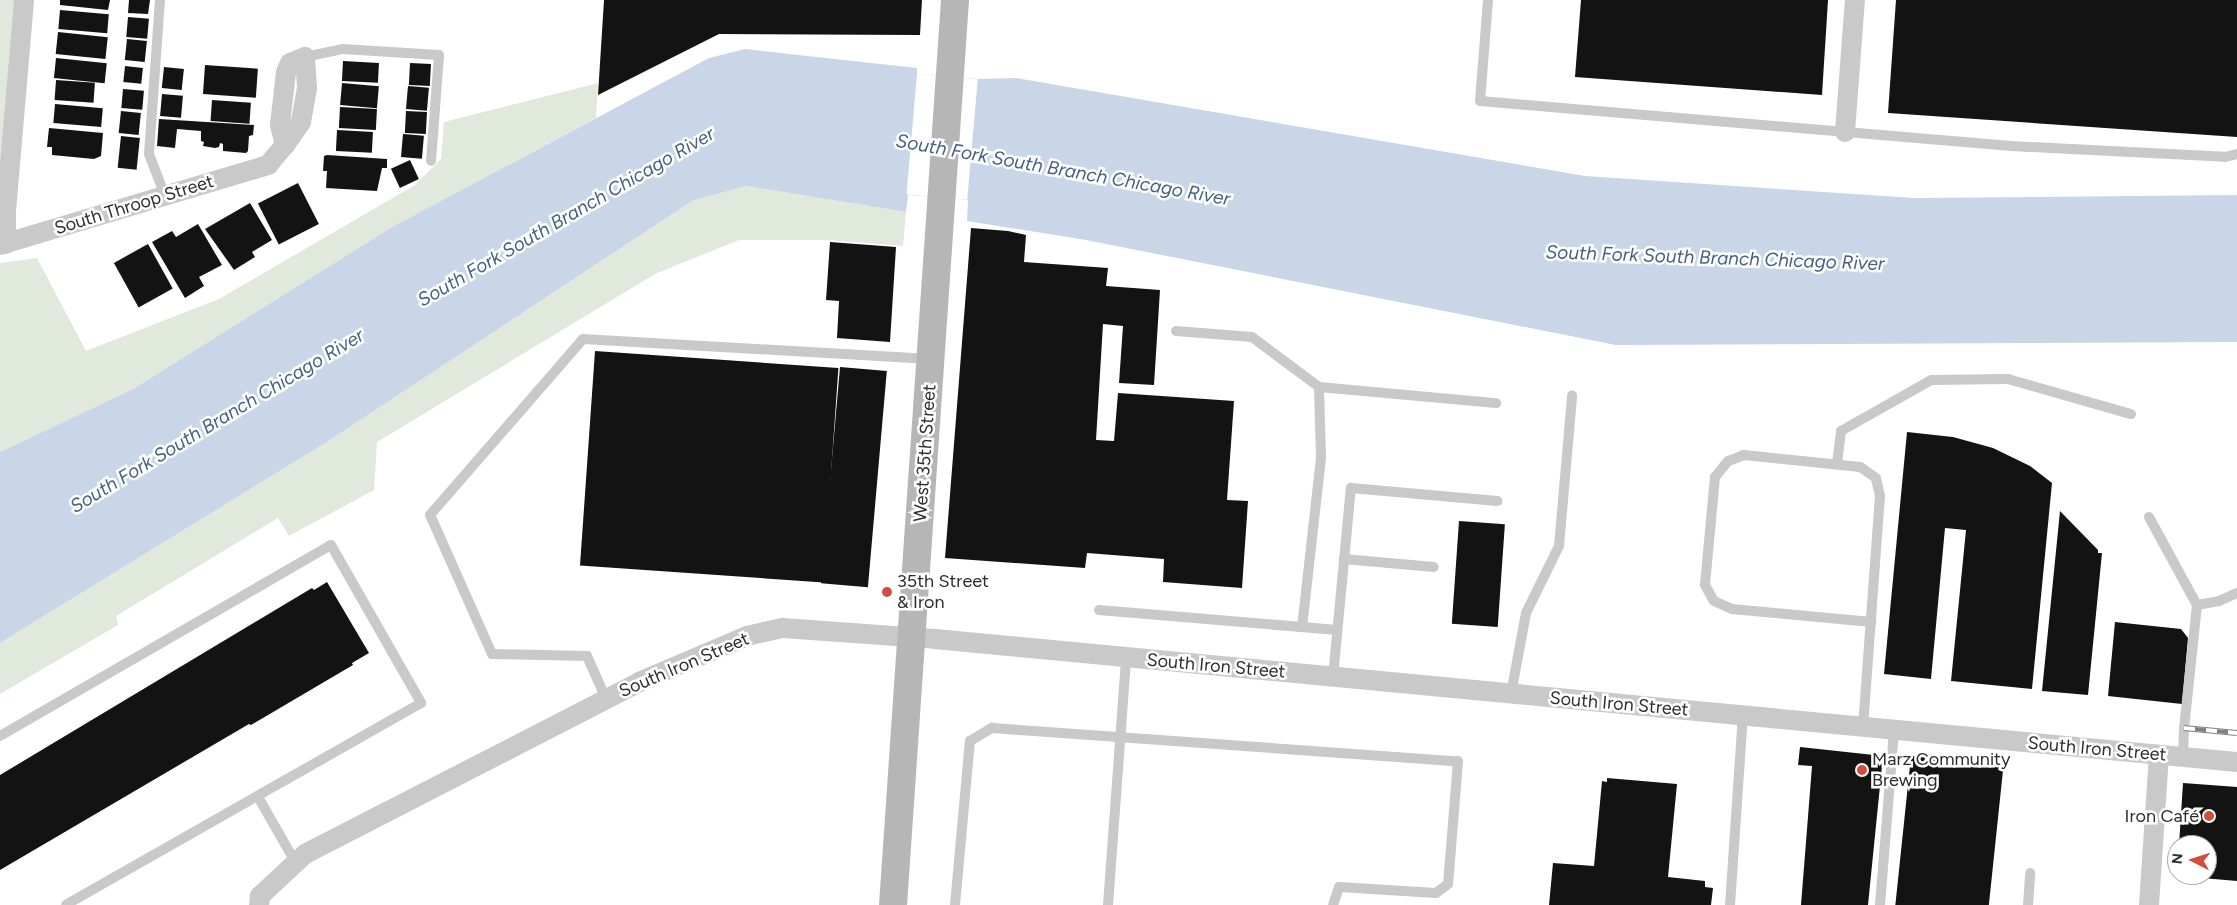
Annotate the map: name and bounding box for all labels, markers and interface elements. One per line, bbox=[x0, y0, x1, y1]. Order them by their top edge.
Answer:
water label: South Fork South Branch Chicago River bbox=[414, 122, 718, 312]
water label: South Fork South Branch Chicago River bbox=[894, 129, 1232, 211]
street label: South Throop Street bbox=[52, 171, 216, 239]
water label: South Fork South Branch Chicago River bbox=[1545, 241, 1885, 275]
water label: South Fork South Branch Chicago River bbox=[66, 324, 368, 518]
street label: West 35th Street bbox=[909, 383, 941, 523]
place label: 35th Street & Iron bbox=[897, 571, 989, 614]
marker: 35th Street & Iron bbox=[881, 586, 893, 598]
street label: South Iron Street bbox=[616, 628, 752, 702]
street label: South Iron Street bbox=[1146, 649, 1286, 683]
street label: South Iron Street bbox=[1549, 687, 1689, 721]
street label: South Iron Street bbox=[2027, 732, 2167, 766]
place label: Marz Community Brewing bbox=[1872, 749, 2010, 792]
marker: Marz Community Brewing bbox=[1856, 764, 1868, 776]
place label: Iron Café bbox=[2125, 805, 2199, 827]
marker: Iron Café bbox=[2203, 810, 2215, 822]
north arrow bbox=[2167, 835, 2217, 885]
text: N bbox=[2169, 853, 2186, 865]

